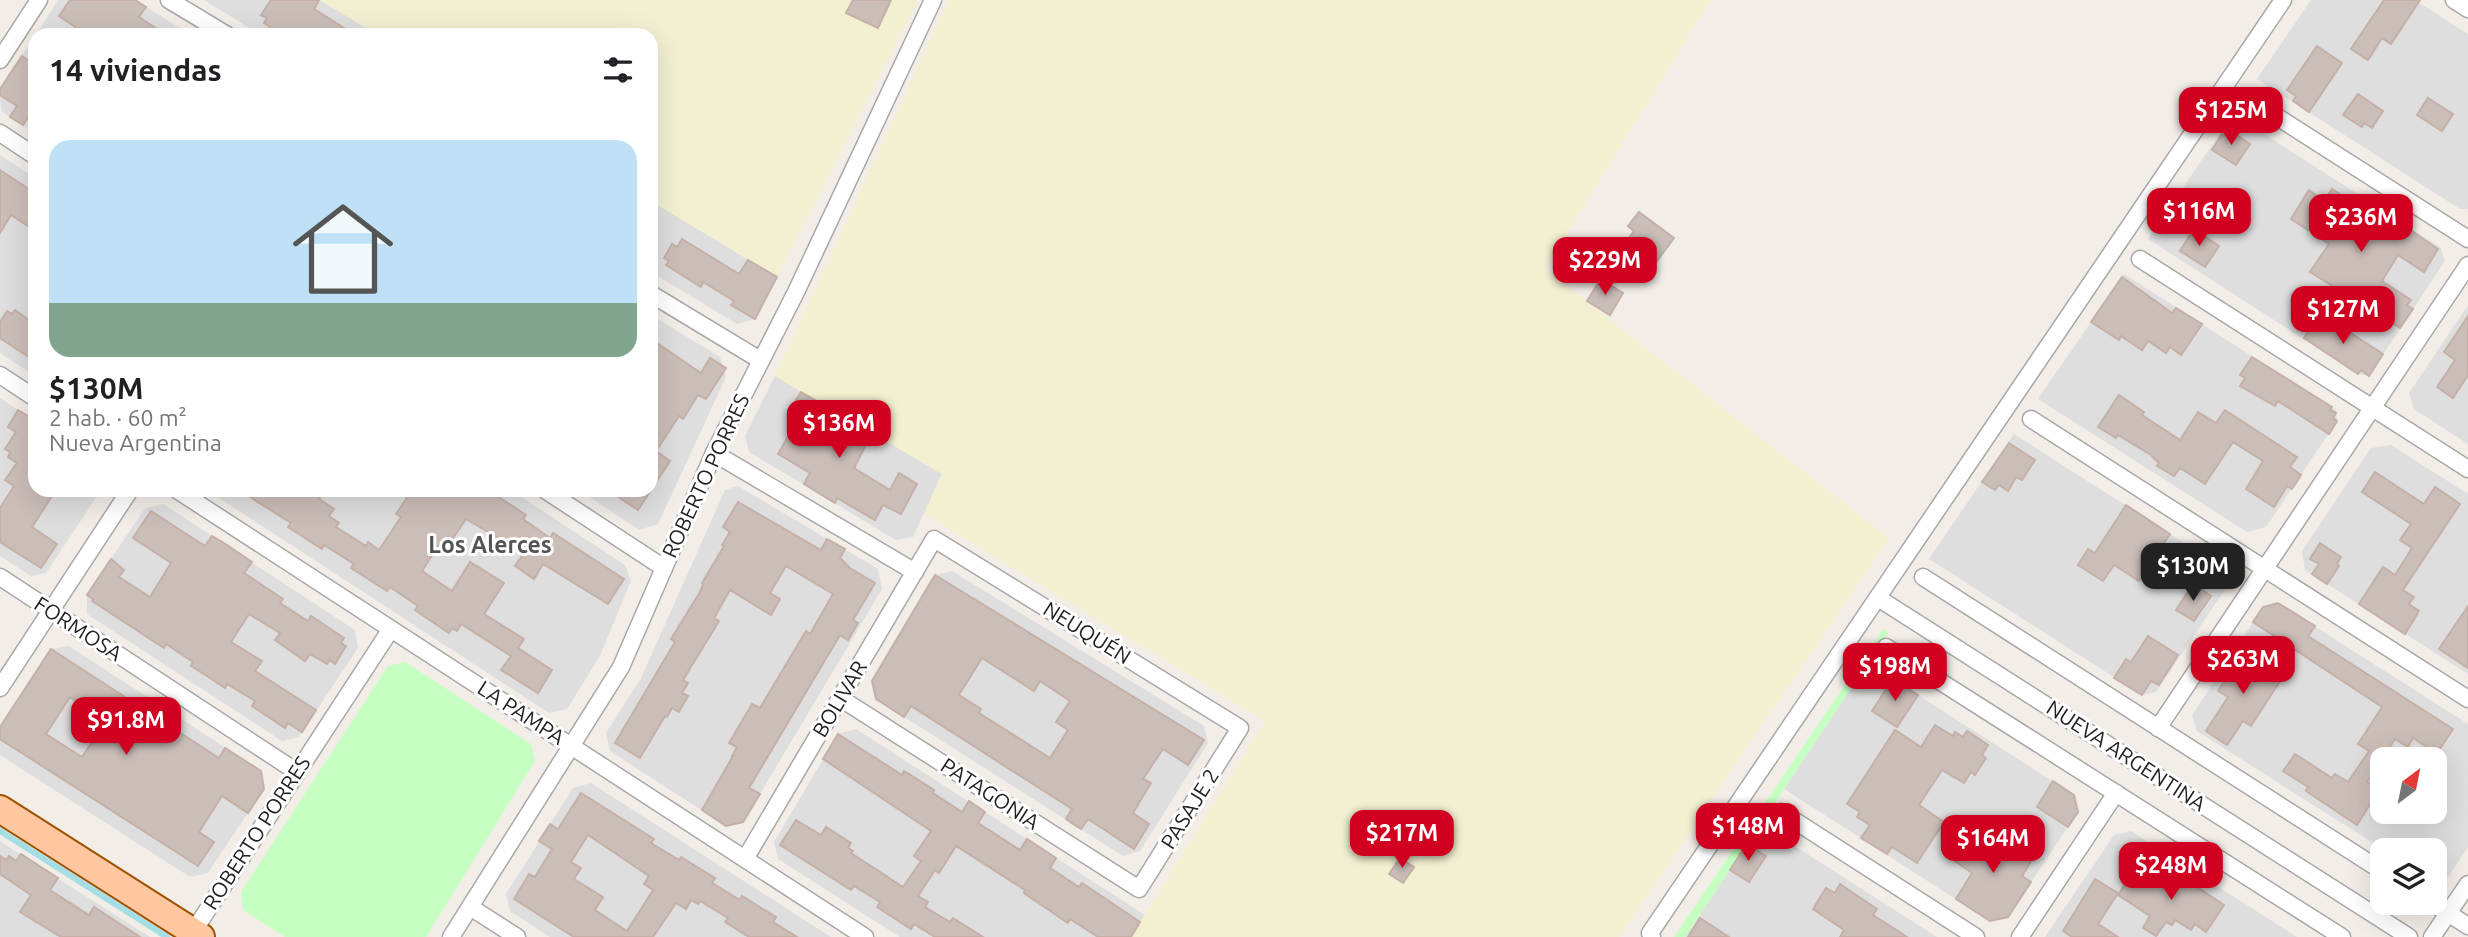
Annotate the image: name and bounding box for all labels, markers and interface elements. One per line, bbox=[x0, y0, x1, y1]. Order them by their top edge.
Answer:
icon: filters bbox=[599, 51, 637, 89]
text: 14 viviendas bbox=[49, 53, 222, 87]
pin: $125M bbox=[2182, 88, 2280, 147]
text: $125M bbox=[2195, 97, 2267, 122]
icon: home bbox=[280, 186, 406, 312]
pin: $116M bbox=[2150, 188, 2248, 248]
pin: $236M bbox=[2312, 194, 2410, 254]
text: $116M bbox=[2163, 198, 2235, 223]
text: $236M bbox=[2325, 204, 2397, 229]
pin: $229M bbox=[1556, 238, 1654, 297]
text: $229M bbox=[1569, 247, 1641, 272]
pin: $127M bbox=[2294, 286, 2392, 346]
text: $127M bbox=[2307, 296, 2379, 321]
text: $130M bbox=[49, 371, 143, 405]
street label: ROBERTO PORRES bbox=[657, 390, 754, 561]
pin: $136M bbox=[790, 400, 888, 460]
text: 2 hab. · 60 m² bbox=[49, 405, 187, 430]
text: $136M bbox=[803, 410, 875, 435]
text: Nueva Argentina bbox=[49, 430, 222, 455]
district label: Los Alerces bbox=[428, 532, 552, 557]
pin: $130M bbox=[2144, 544, 2242, 603]
text: $130M bbox=[2157, 553, 2229, 578]
street label: FORMOSA bbox=[30, 591, 127, 666]
street label: NEUQUÉN bbox=[1039, 596, 1136, 668]
pin: $263M bbox=[2194, 636, 2292, 696]
pin: $198M bbox=[1846, 644, 1944, 703]
text: $263M bbox=[2207, 646, 2279, 671]
text: $198M bbox=[1859, 653, 1931, 678]
street label: BOLIVAR bbox=[807, 656, 871, 741]
street label: LA PAMPA bbox=[474, 675, 570, 749]
street label: NUEVA ARGENTINA bbox=[2043, 695, 2211, 816]
pin: $91.8M bbox=[69, 698, 183, 757]
text: $91.8M bbox=[87, 707, 165, 732]
north arrow bbox=[2370, 747, 2446, 824]
map controls bbox=[2370, 747, 2447, 915]
street label: ROBERTO PORRES bbox=[198, 751, 315, 914]
street label: PATAGONIA bbox=[937, 752, 1044, 834]
street label: PASAJE 2 bbox=[1155, 764, 1223, 853]
pin: $148M bbox=[1699, 804, 1797, 863]
pin: $217M bbox=[1353, 810, 1451, 870]
text: $148M bbox=[1712, 813, 1784, 838]
pin: $164M bbox=[1944, 816, 2042, 875]
text: $217M bbox=[1366, 820, 1438, 845]
text: $164M bbox=[1957, 825, 2029, 850]
button: layers bbox=[2370, 838, 2447, 915]
pin: $248M bbox=[2122, 842, 2220, 902]
text: $248M bbox=[2135, 852, 2207, 877]

